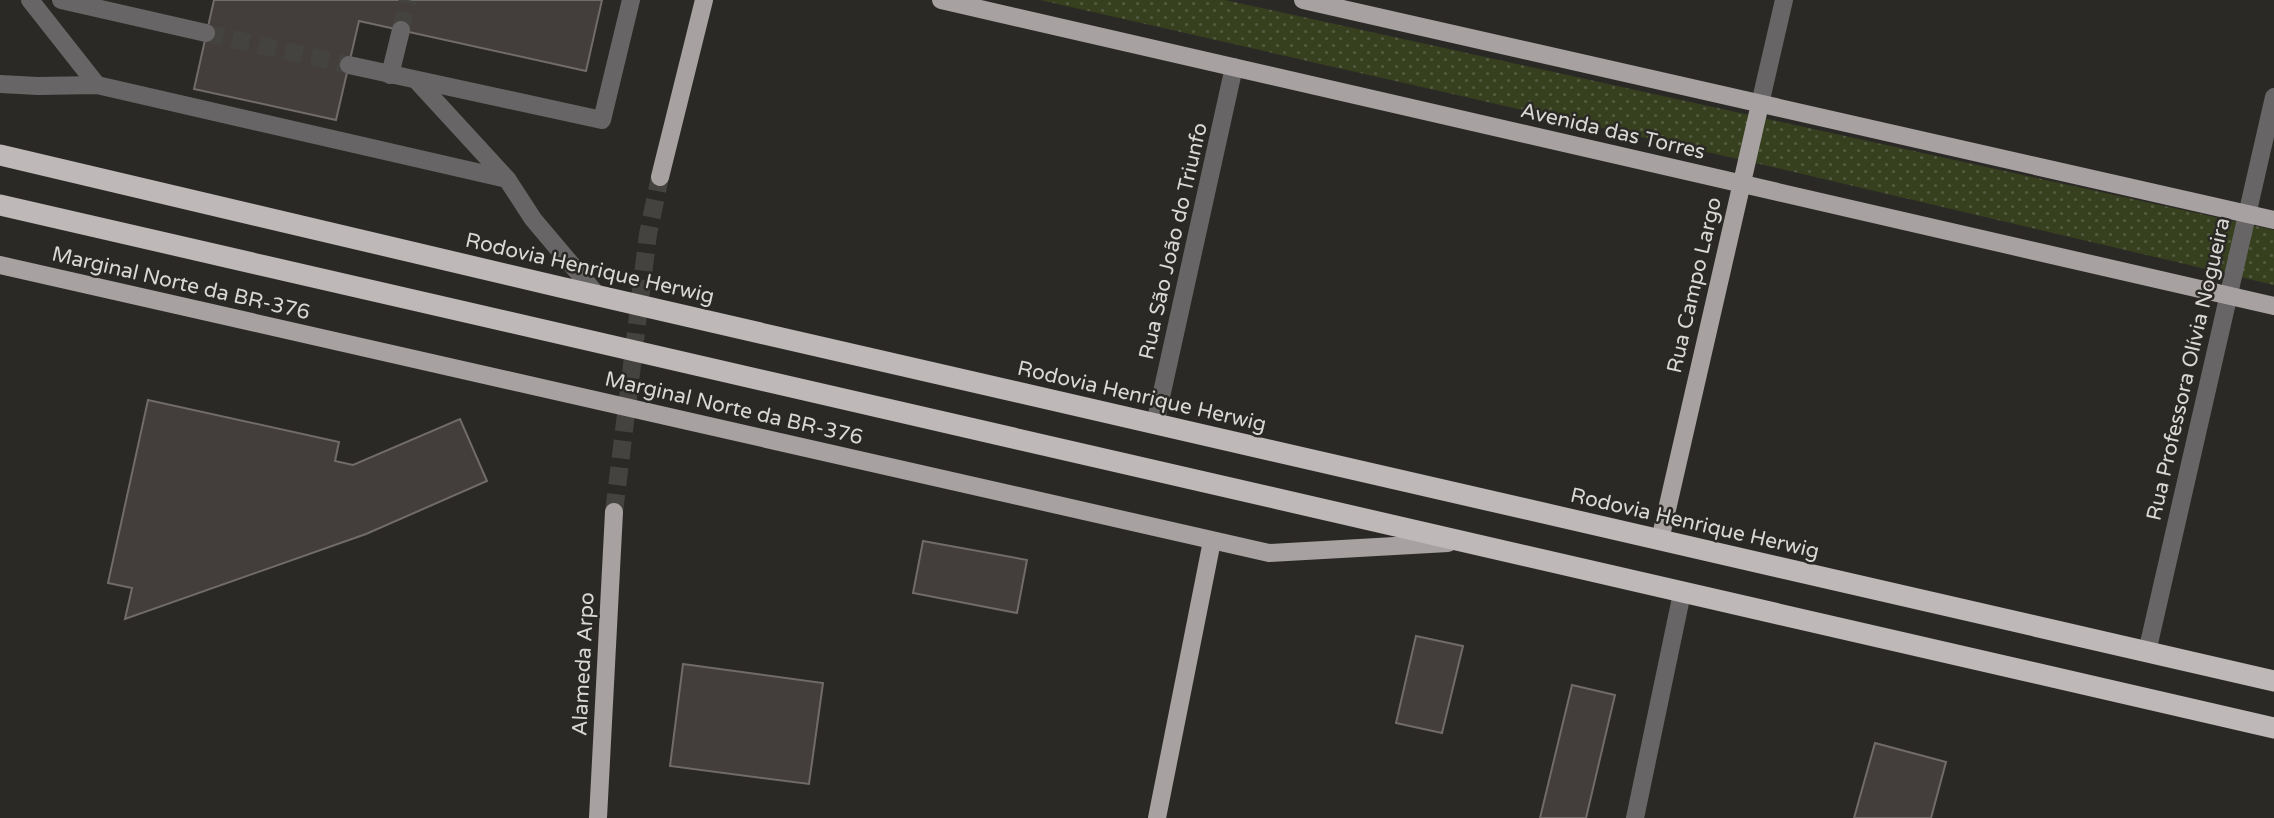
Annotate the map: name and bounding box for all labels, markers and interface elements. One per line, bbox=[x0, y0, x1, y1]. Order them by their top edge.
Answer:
street label: Avenida das Torres bbox=[1518, 98, 1708, 165]
street label: Rua São João do Triunfo bbox=[1134, 120, 1213, 362]
street label: Rua Campo Largo bbox=[1662, 195, 1727, 376]
street label: Rua Professora Olívia Nogueira bbox=[2141, 215, 2236, 523]
street label: Rodovia Henrique Herwig bbox=[463, 228, 717, 309]
street label: Marginal Norte da BR-376 bbox=[49, 242, 312, 325]
street label: Rodovia Henrique Herwig bbox=[1015, 356, 1269, 437]
street label: Marginal Norte da BR-376 bbox=[602, 367, 865, 450]
street label: Rodovia Henrique Herwig bbox=[1568, 483, 1822, 564]
street label: Alameda Arpo bbox=[567, 592, 600, 737]

